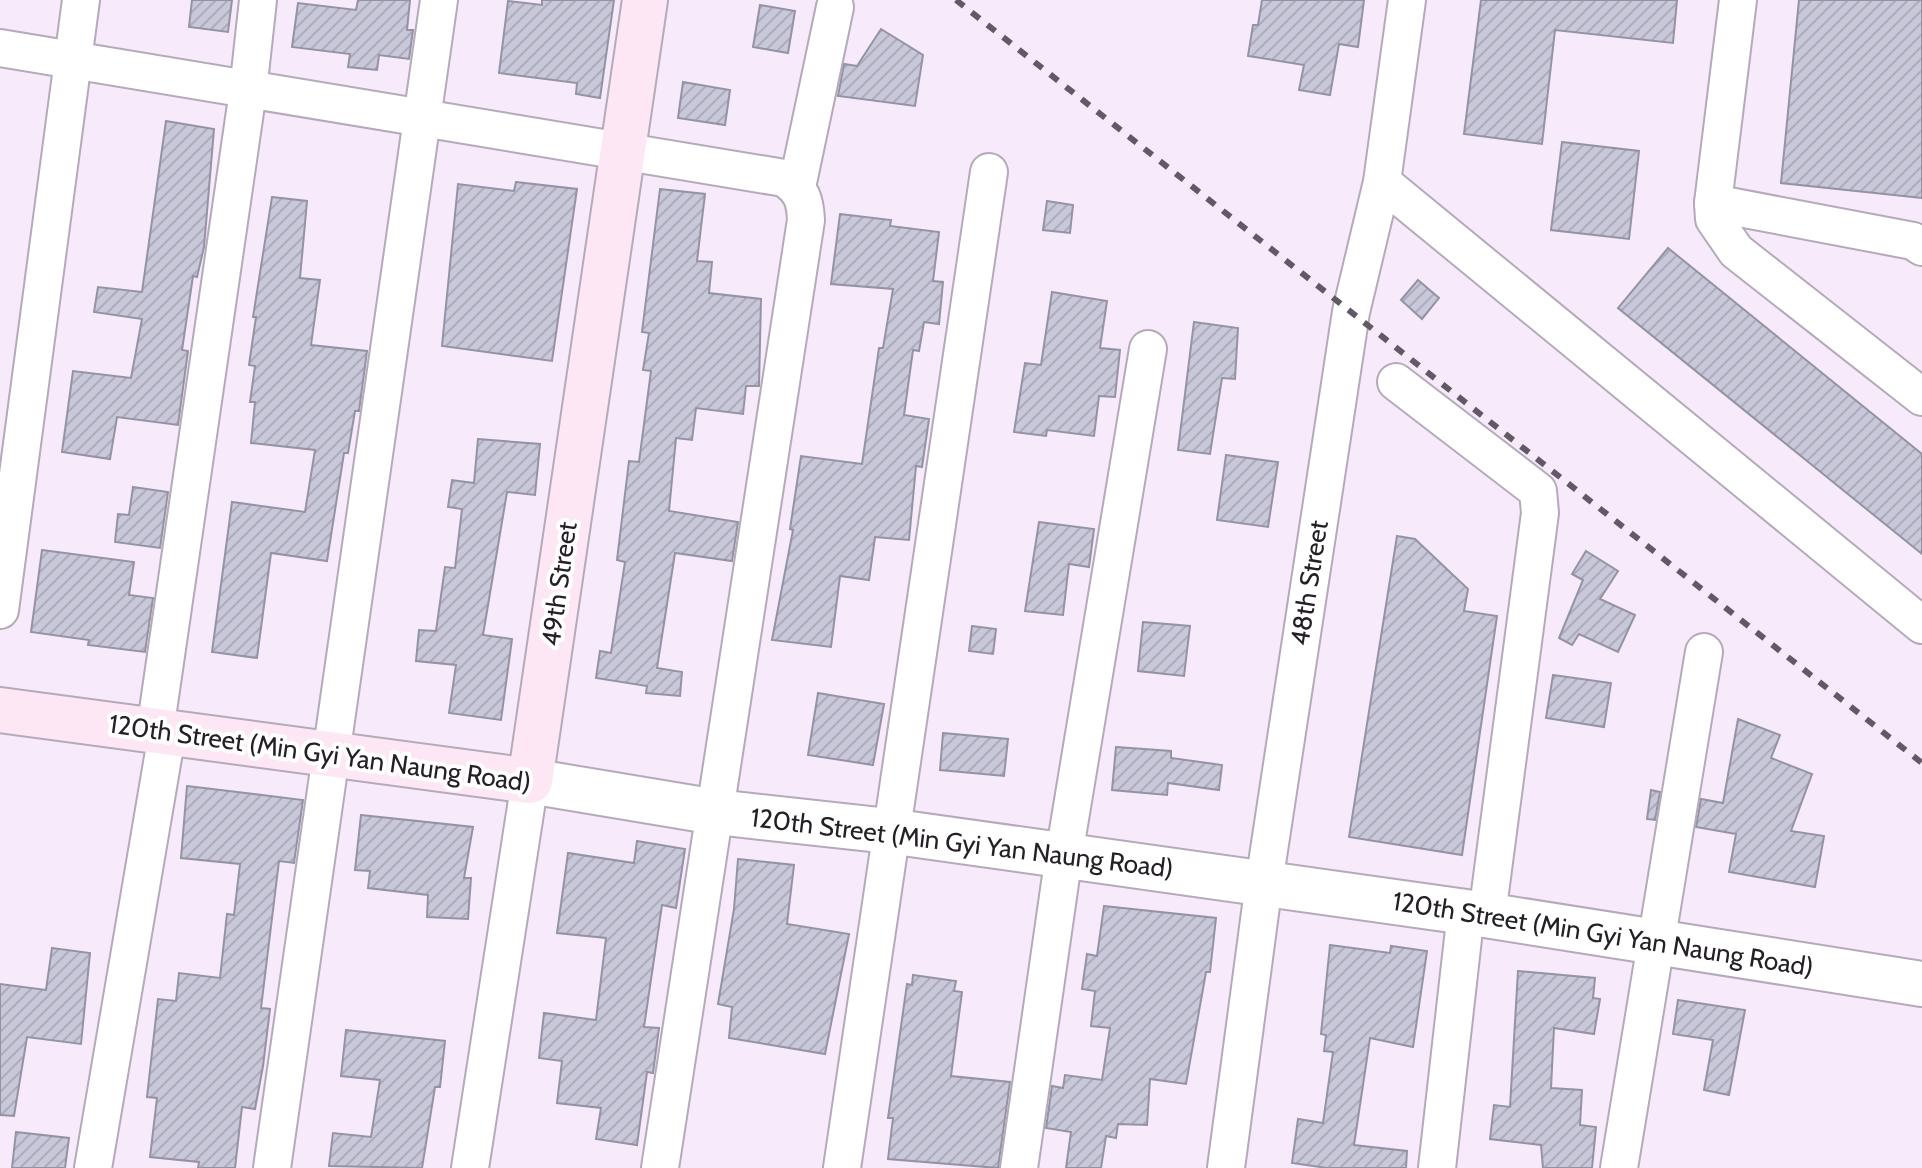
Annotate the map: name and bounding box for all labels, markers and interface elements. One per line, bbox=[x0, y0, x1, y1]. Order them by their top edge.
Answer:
street label: 48th Street bbox=[1283, 518, 1335, 648]
street label: 49th Street bbox=[534, 519, 584, 648]
street label: 120th Street (Min Gyi Yan Naung Road) bbox=[107, 708, 533, 798]
street label: 120th Street (Min Gyi Yan Naung Road) bbox=[749, 801, 1175, 885]
street label: 120th Street (Min Gyi Yan Naung Road) bbox=[1390, 885, 1816, 983]

